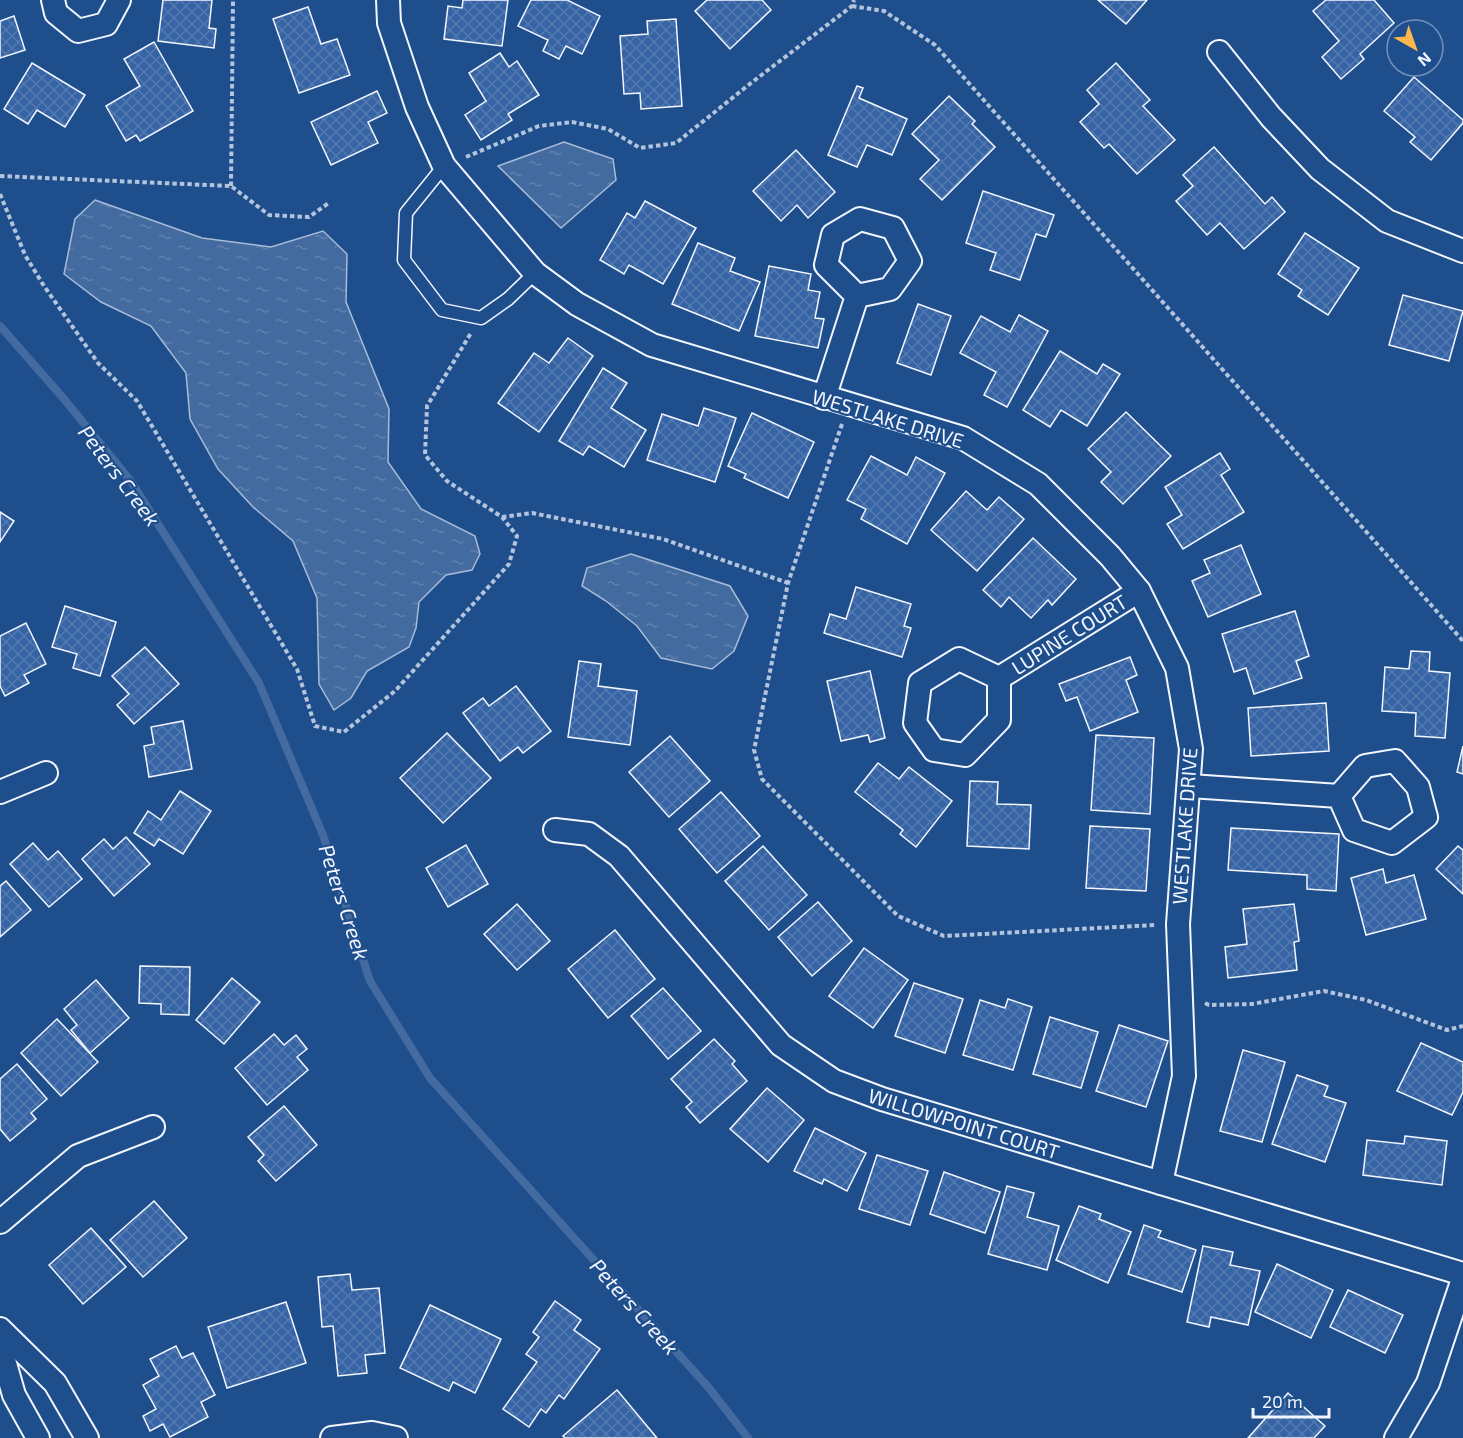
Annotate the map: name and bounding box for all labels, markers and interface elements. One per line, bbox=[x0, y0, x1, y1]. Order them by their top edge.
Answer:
north arrow bbox=[1385, 18, 1445, 78]
text: N bbox=[1414, 49, 1435, 71]
street label: WESTLAKE DRIVE bbox=[809, 384, 967, 452]
water label: Peters Creek bbox=[74, 420, 166, 530]
street label: LUPINE COURT bbox=[1007, 589, 1132, 679]
street label: WESTLAKE DRIVE bbox=[1167, 747, 1201, 905]
water label: Peters Creek bbox=[315, 841, 375, 963]
street label: WILLOWPOINT COURT bbox=[866, 1083, 1063, 1164]
water label: Peters Creek bbox=[586, 1253, 684, 1359]
scale bar bbox=[1253, 1381, 1330, 1419]
text: 20 m bbox=[1262, 1390, 1303, 1412]

